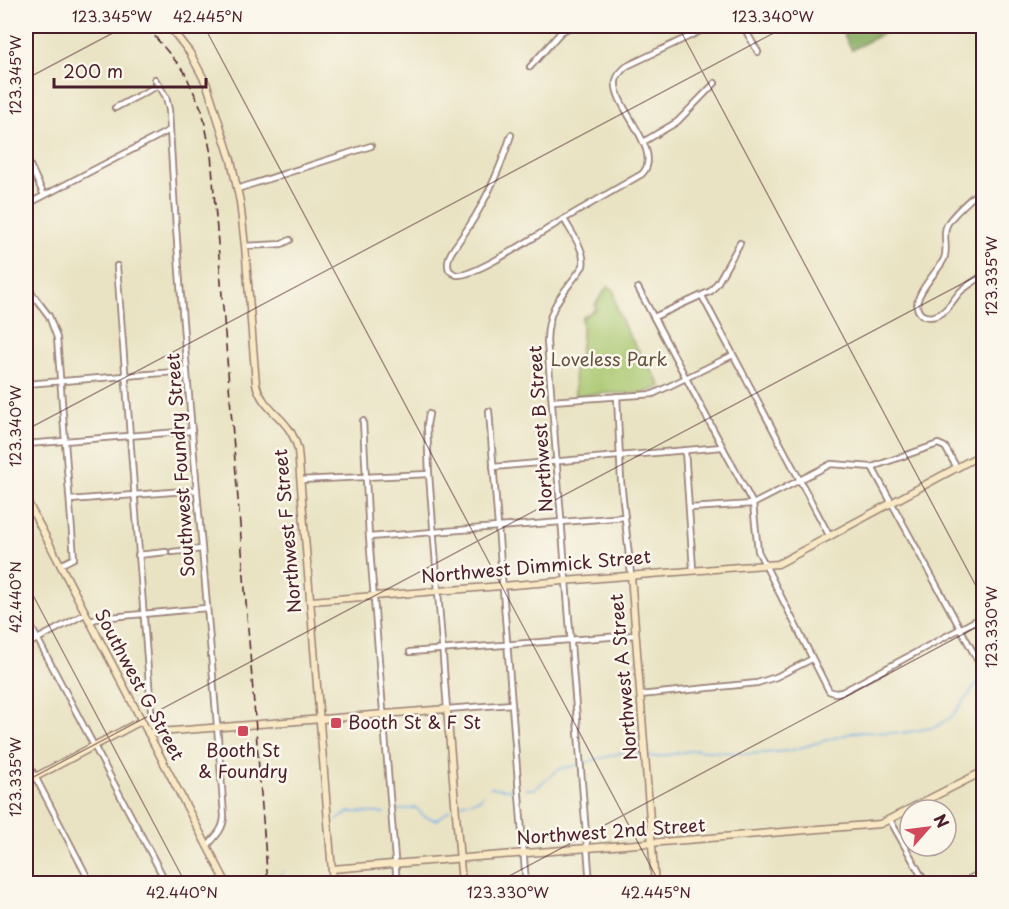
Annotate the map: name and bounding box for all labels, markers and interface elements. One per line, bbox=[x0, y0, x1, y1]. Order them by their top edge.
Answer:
text: 123.345°W bbox=[72, 4, 153, 27]
text: 42.445°N bbox=[173, 4, 243, 27]
text: 123.340°W bbox=[732, 4, 815, 27]
text: 123.345°W bbox=[3, 34, 26, 115]
scale bar bbox=[54, 51, 206, 89]
text: 200 m bbox=[63, 57, 123, 84]
text: 123.335°W bbox=[979, 235, 1002, 316]
street label: Northwest B Street bbox=[520, 345, 559, 513]
park label: Loveless Park bbox=[550, 345, 668, 372]
street label: Southwest Foundry Street bbox=[158, 352, 201, 578]
text: 123.340°W bbox=[3, 384, 26, 467]
street label: Northwest F Street bbox=[266, 448, 307, 614]
street label: Northwest Dimmick Street bbox=[420, 542, 652, 589]
text: 42.440°N bbox=[3, 561, 26, 633]
text: 123.330°W bbox=[979, 585, 1002, 668]
street label: Northwest A Street bbox=[602, 593, 643, 762]
street label: Southwest G Street bbox=[89, 604, 192, 765]
place label: Booth St & F St bbox=[348, 708, 481, 735]
marker: Booth St & F St bbox=[329, 716, 343, 730]
marker: Booth St & Foundry bbox=[236, 724, 250, 738]
text: 123.335°W bbox=[3, 736, 26, 817]
place label: Booth St & Foundry bbox=[198, 736, 288, 784]
north arrow bbox=[898, 798, 958, 858]
text: N bbox=[929, 809, 956, 832]
street label: Northwest 2nd Street bbox=[516, 810, 706, 851]
text: 42.440°N bbox=[146, 880, 218, 903]
text: 123.330°W bbox=[467, 880, 550, 903]
text: 42.445°N bbox=[621, 880, 691, 903]

